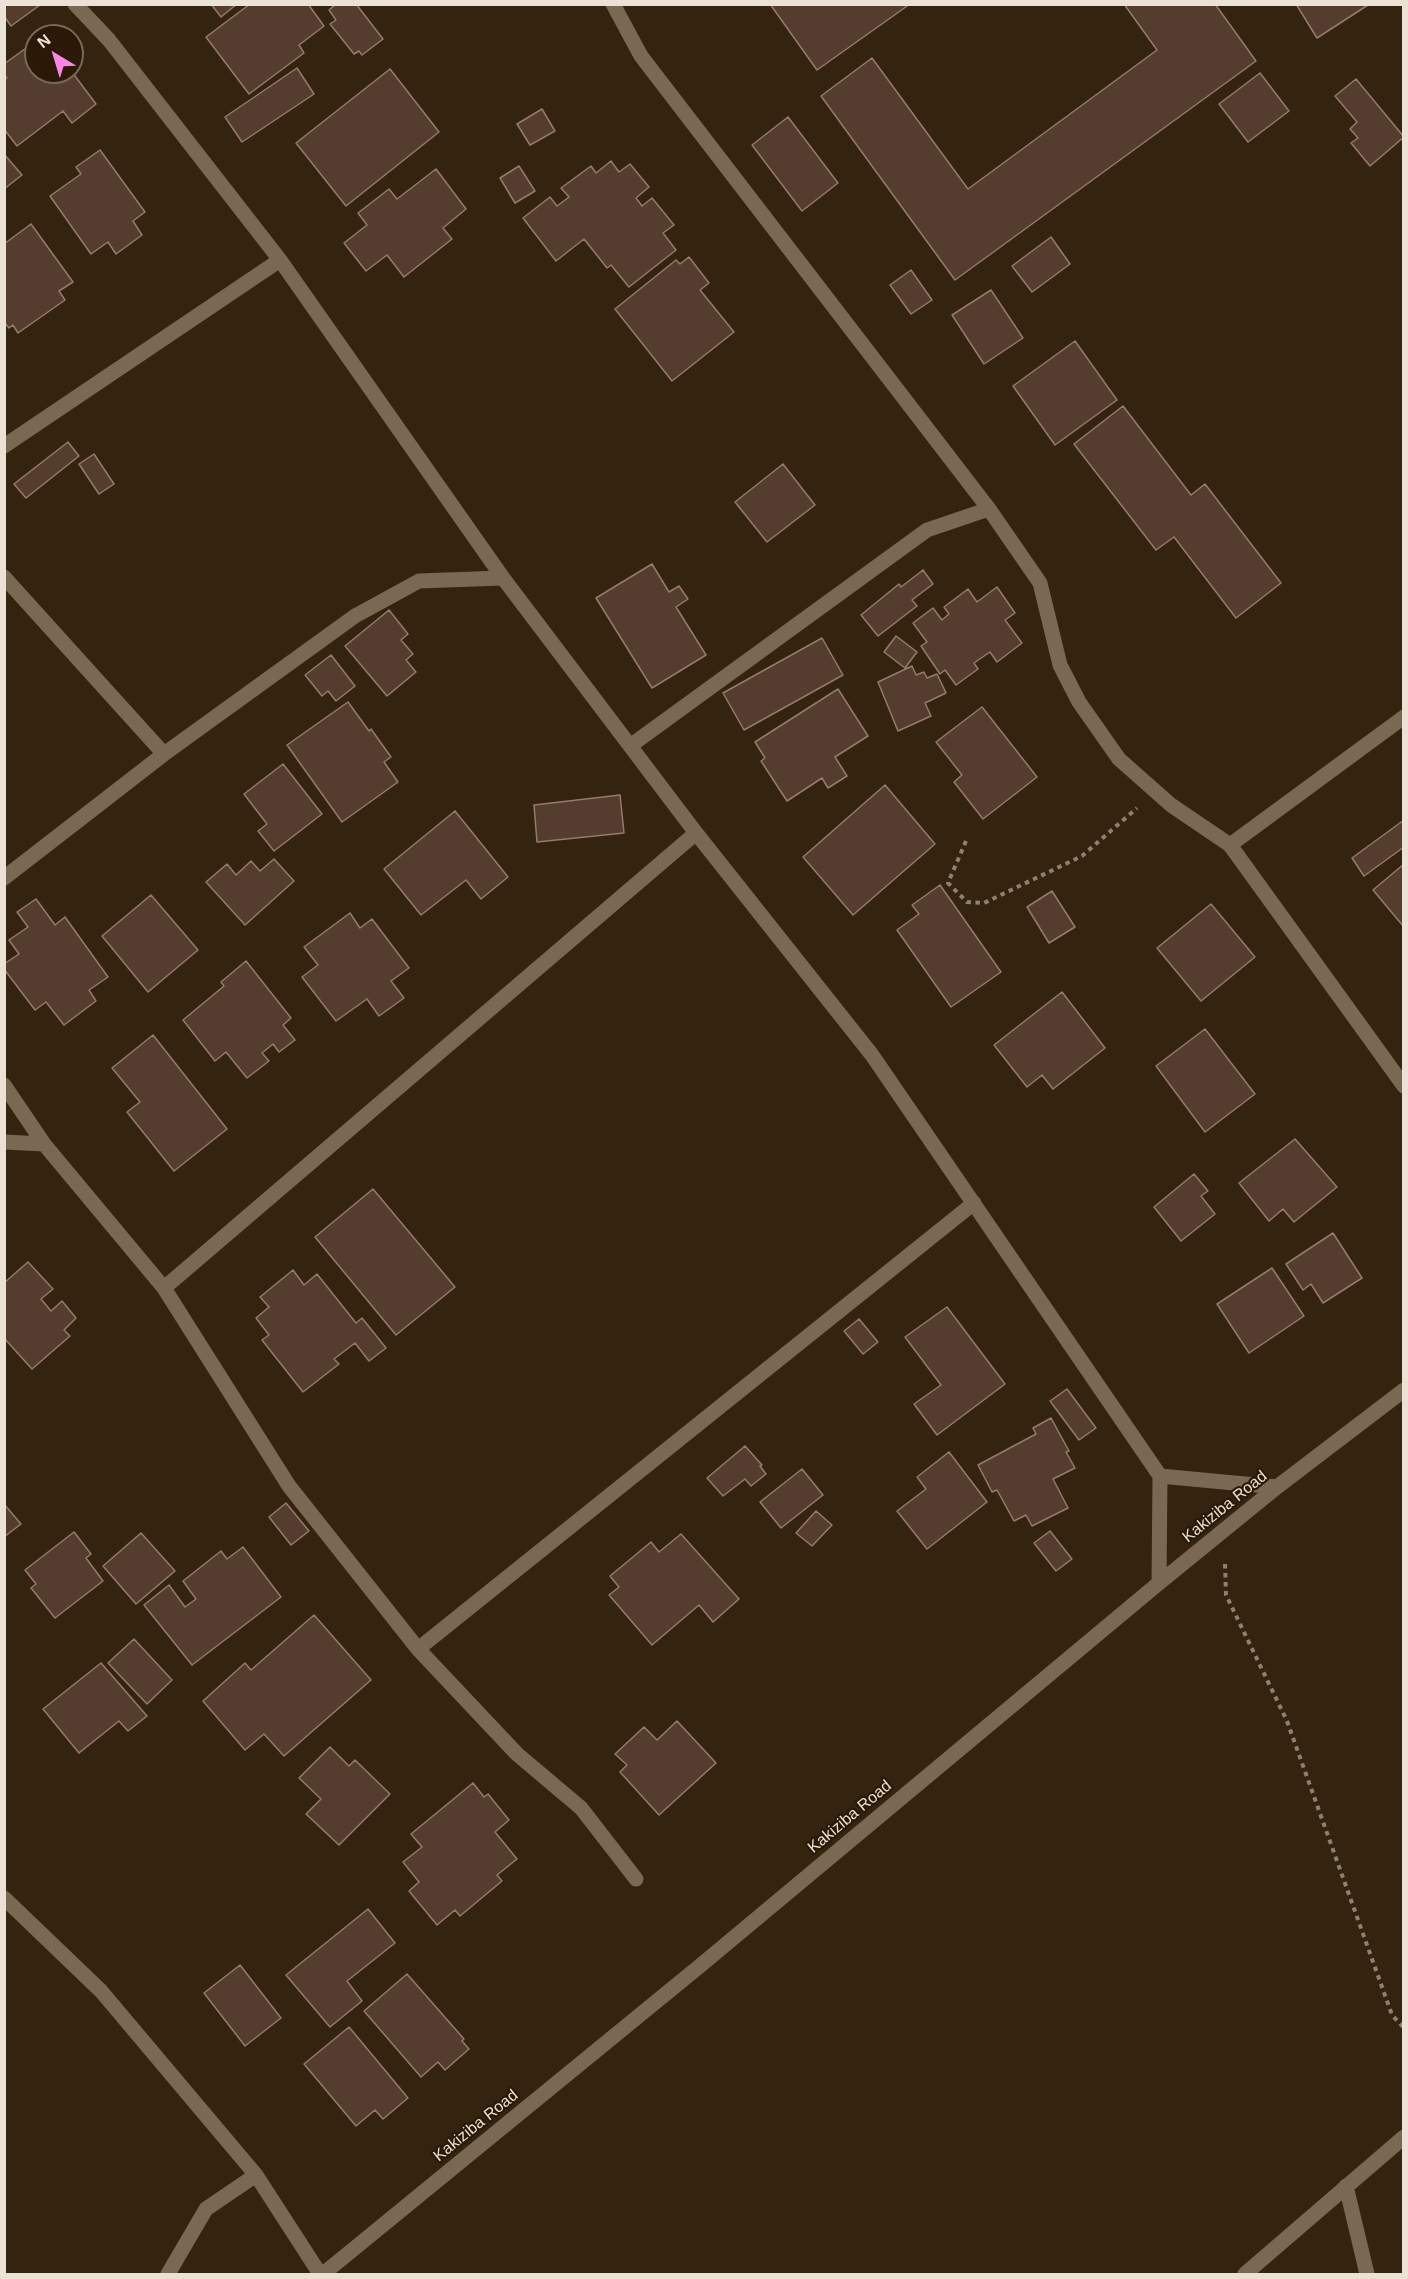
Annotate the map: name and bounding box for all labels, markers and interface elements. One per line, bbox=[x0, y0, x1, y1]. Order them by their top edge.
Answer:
north arrow bbox=[24, 24, 84, 84]
text: N bbox=[34, 31, 54, 51]
street label: Kakiziba Road bbox=[1179, 1467, 1271, 1547]
street label: Kakiziba Road bbox=[804, 1776, 896, 1858]
street label: Kakiziba Road bbox=[430, 2086, 522, 2166]

